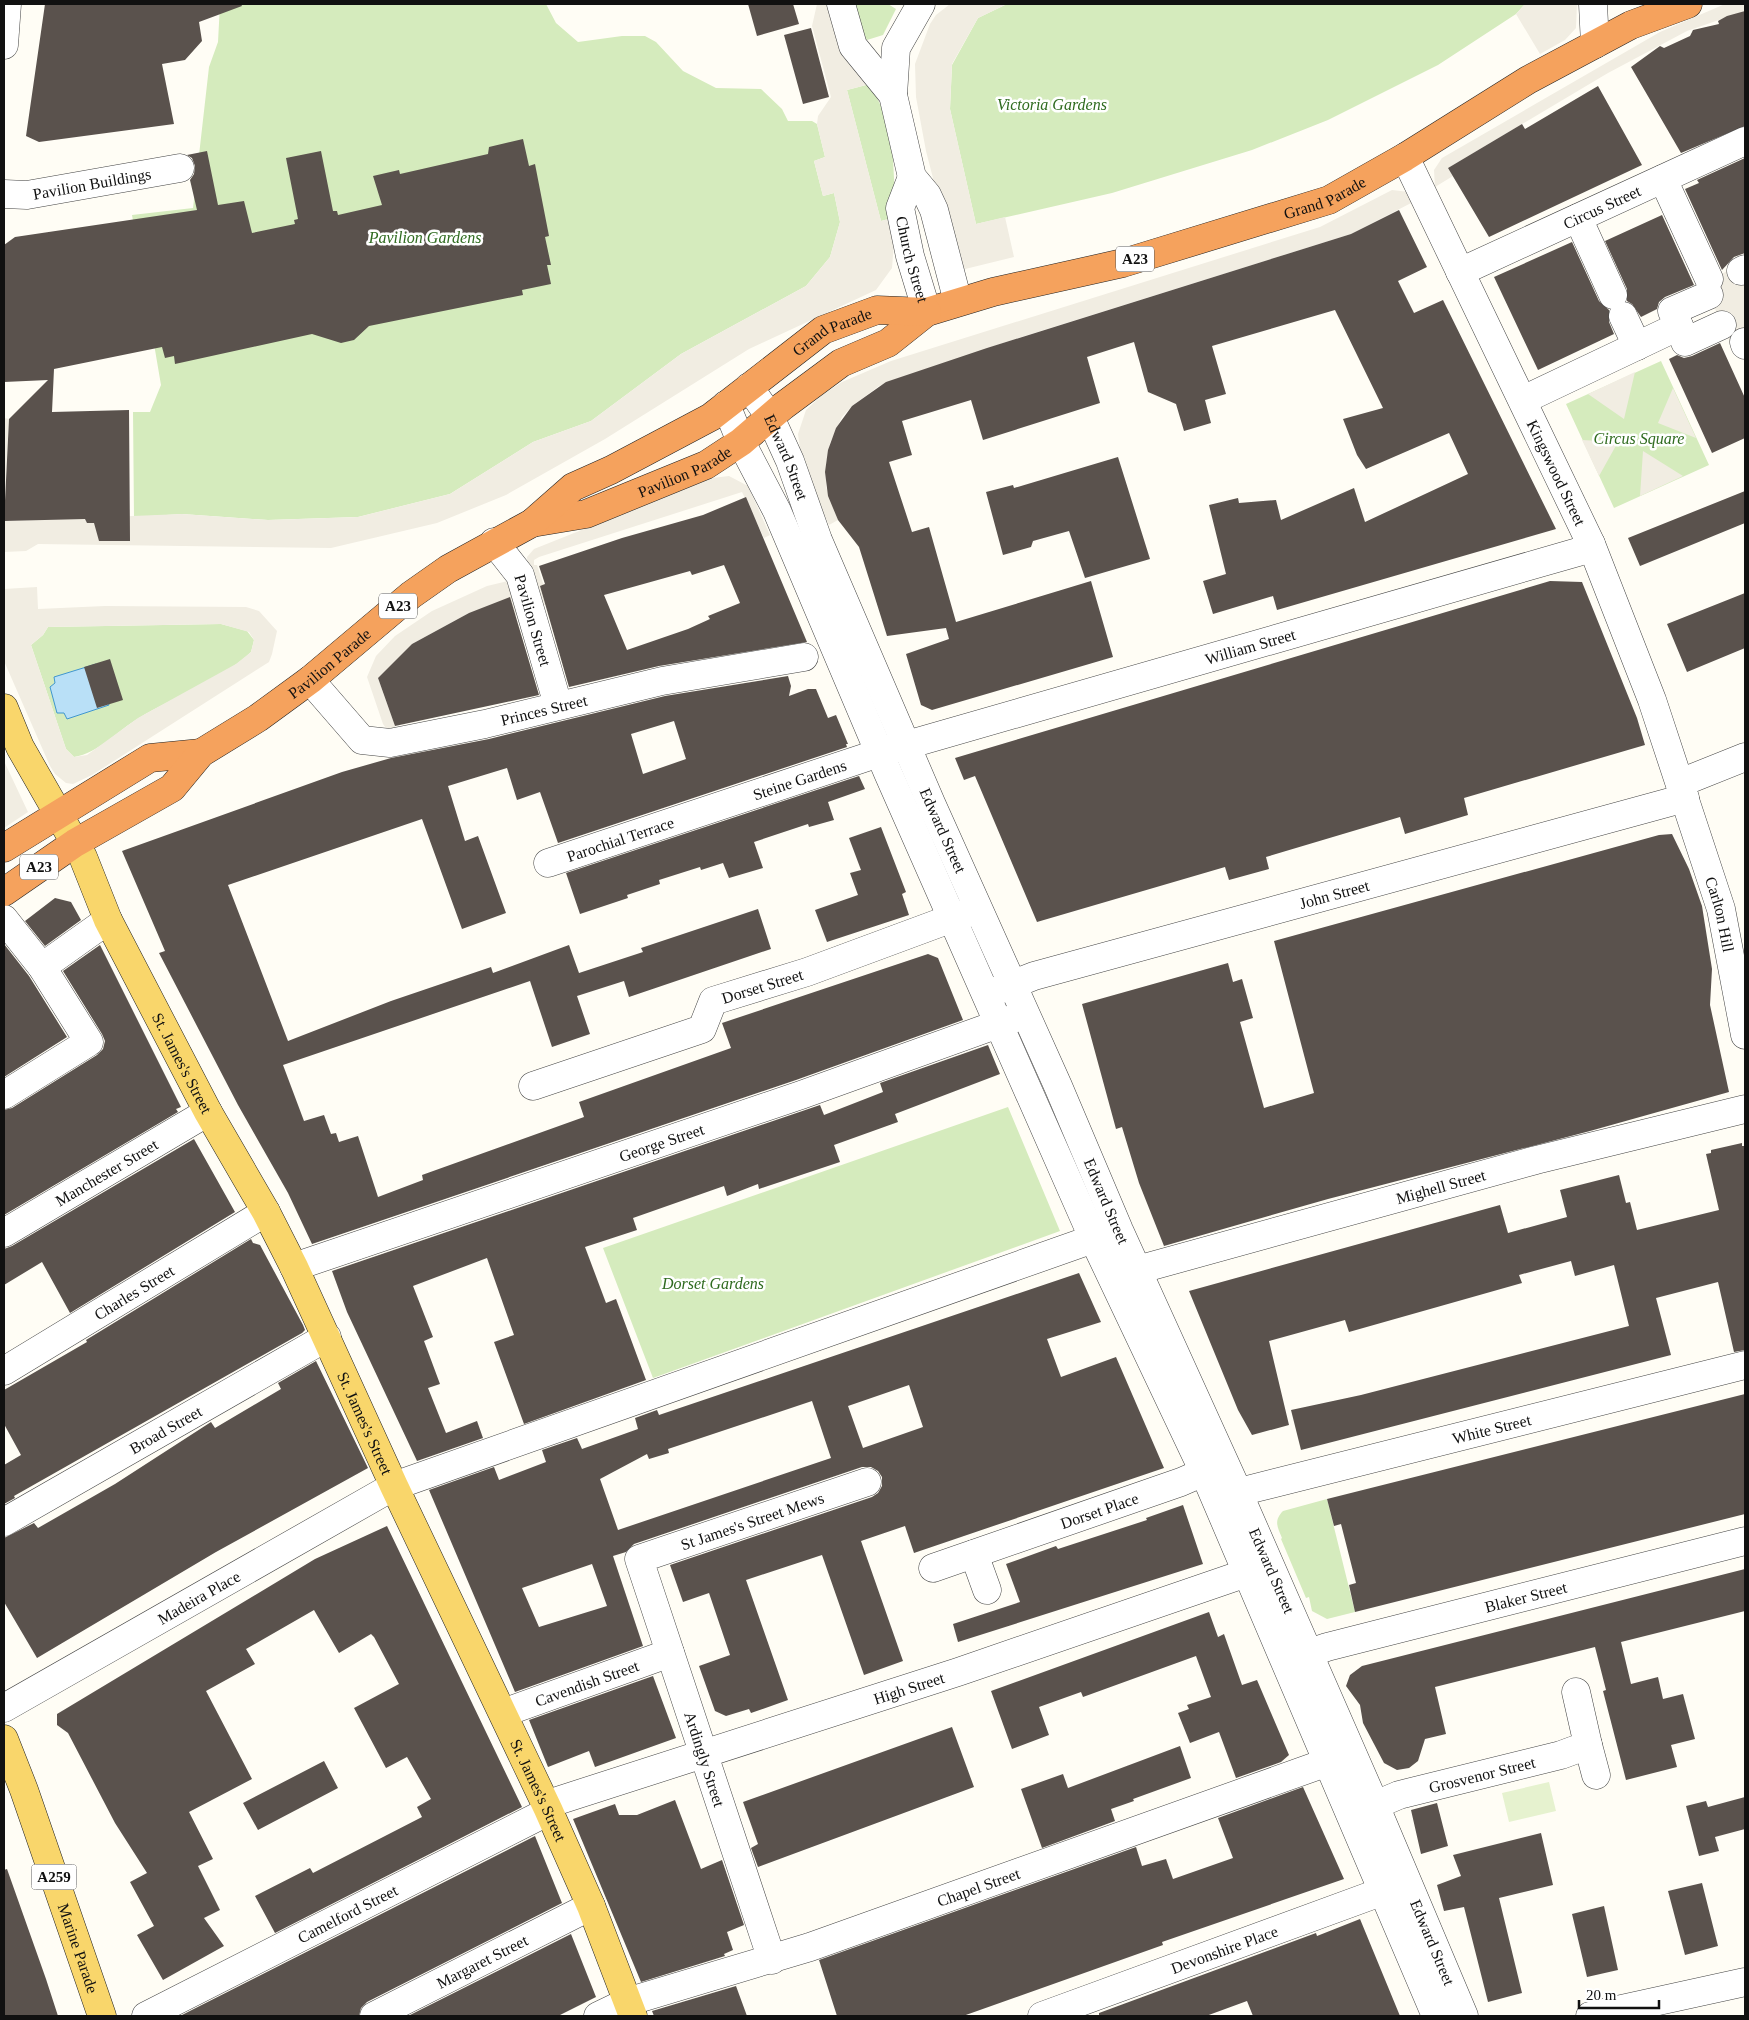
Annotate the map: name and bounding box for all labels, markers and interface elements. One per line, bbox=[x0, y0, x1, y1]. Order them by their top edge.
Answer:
park label: Victoria Gardens bbox=[997, 96, 1107, 113]
street label: Pavilion Buildings bbox=[32, 165, 152, 203]
street label: Grand Parade bbox=[1282, 173, 1369, 222]
street label: Circus Street bbox=[1561, 182, 1644, 232]
street label: Church Street bbox=[893, 215, 932, 305]
park label: Pavilion Gardens bbox=[368, 229, 481, 246]
road number: A23 bbox=[1116, 246, 1154, 272]
street label: Grand Parade bbox=[789, 305, 874, 359]
street label: Edward Street bbox=[761, 412, 811, 503]
street label: Kingswood Street bbox=[1524, 417, 1589, 529]
park label: Circus Square bbox=[1594, 430, 1684, 448]
street label: Pavilion Parade bbox=[636, 443, 734, 501]
street label: Pavilion Street bbox=[511, 572, 554, 669]
road number: A23 bbox=[379, 594, 417, 618]
street label: Pavilion Parade bbox=[285, 625, 374, 702]
street label: William Street bbox=[1203, 626, 1298, 668]
street label: Princes Street bbox=[499, 691, 590, 729]
street label: Steine Gardens bbox=[751, 756, 849, 803]
street label: Edward Street bbox=[917, 786, 969, 876]
street label: Parochial Terrace bbox=[564, 814, 676, 865]
road number: A23 bbox=[20, 854, 58, 880]
street label: Carlton Hill bbox=[1702, 875, 1737, 954]
street label: John Street bbox=[1297, 877, 1372, 912]
street label: Dorset Street bbox=[720, 966, 806, 1007]
street label: St. James's Street bbox=[149, 1010, 215, 1117]
street label: George Street bbox=[617, 1120, 707, 1165]
street label: Manchester Street bbox=[52, 1136, 161, 1210]
street label: Edward Street bbox=[1081, 1156, 1132, 1247]
street label: Mighell Street bbox=[1394, 1166, 1488, 1207]
street label: Charles Street bbox=[91, 1262, 178, 1323]
park label: Dorset Gardens bbox=[661, 1275, 764, 1292]
street label: St. James's Street bbox=[334, 1369, 396, 1478]
street label: Broad Street bbox=[127, 1402, 205, 1457]
street label: White Street bbox=[1451, 1411, 1533, 1447]
street label: St James's Street Mews bbox=[679, 1489, 826, 1553]
street label: Dorset Place bbox=[1058, 1489, 1141, 1532]
street label: Edward Street bbox=[1246, 1526, 1298, 1616]
street label: Madeira Place bbox=[155, 1567, 243, 1628]
street label: Blaker Street bbox=[1483, 1578, 1569, 1616]
street label: Cavendish Street bbox=[533, 1657, 642, 1710]
street label: High Street bbox=[871, 1669, 947, 1708]
street label: Ardingly Street bbox=[680, 1709, 728, 1810]
street label: St. James's Street bbox=[507, 1736, 569, 1845]
street label: Grosvenor Street bbox=[1427, 1754, 1538, 1796]
road number: A259 bbox=[32, 1864, 76, 1890]
street label: Chapel Street bbox=[935, 1865, 1023, 1910]
street label: Camelford Street bbox=[295, 1881, 401, 1946]
street label: Edward Street bbox=[1407, 1897, 1458, 1988]
street label: Marine Parade bbox=[55, 1901, 101, 1995]
street label: Devonshire Place bbox=[1169, 1922, 1280, 1977]
street label: Margaret Street bbox=[434, 1931, 531, 1992]
scale bar bbox=[1579, 1978, 1659, 2010]
text: 20 m bbox=[1586, 1987, 1617, 2003]

